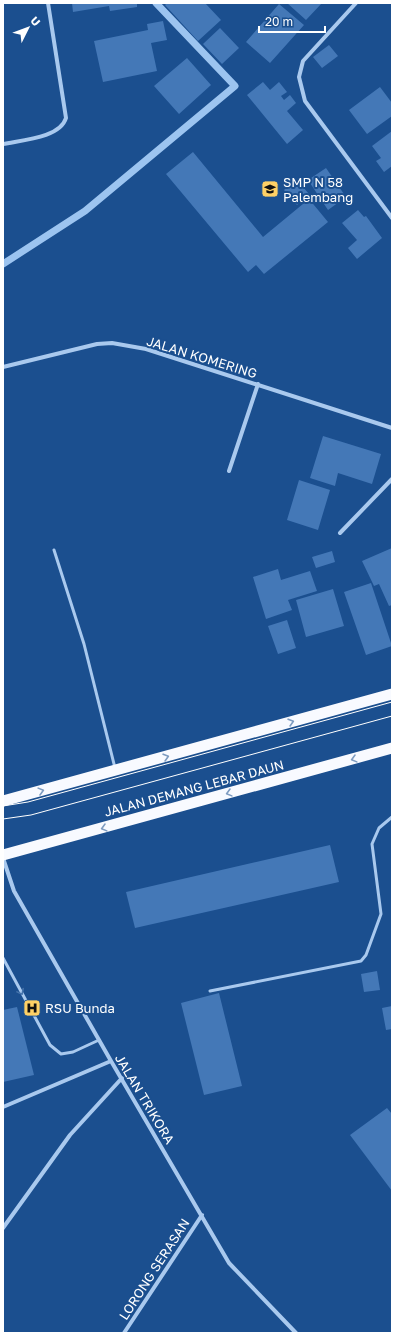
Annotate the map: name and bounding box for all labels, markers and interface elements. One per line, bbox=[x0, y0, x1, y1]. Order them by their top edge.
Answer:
north arrow bbox=[8, 8, 48, 48]
scale bar bbox=[259, 8, 325, 34]
text: U bbox=[28, 14, 43, 28]
text: 20 m bbox=[265, 14, 293, 29]
place label: SMP N 58 Palembang bbox=[283, 174, 353, 205]
school or university icon: SMP N 58 Palembang bbox=[260, 179, 280, 199]
street label: JALAN KOMERING bbox=[145, 333, 259, 381]
one-way arrow bbox=[288, 719, 295, 727]
one-way arrow bbox=[163, 754, 169, 762]
one-way arrow bbox=[351, 754, 358, 762]
street label: JALAN DEMANG LEBAR DAUN bbox=[102, 756, 286, 820]
one-way arrow bbox=[37, 788, 44, 796]
one-way arrow bbox=[226, 788, 233, 797]
one-way arrow bbox=[100, 823, 107, 831]
one-way arrow bbox=[17, 988, 24, 995]
hospital icon: RSU Bunda bbox=[22, 998, 42, 1018]
place label: RSU Bunda bbox=[45, 1000, 115, 1016]
street label: JALAN TRIKORA bbox=[112, 1051, 178, 1147]
street label: LORONG SERASAN bbox=[115, 1215, 193, 1323]

